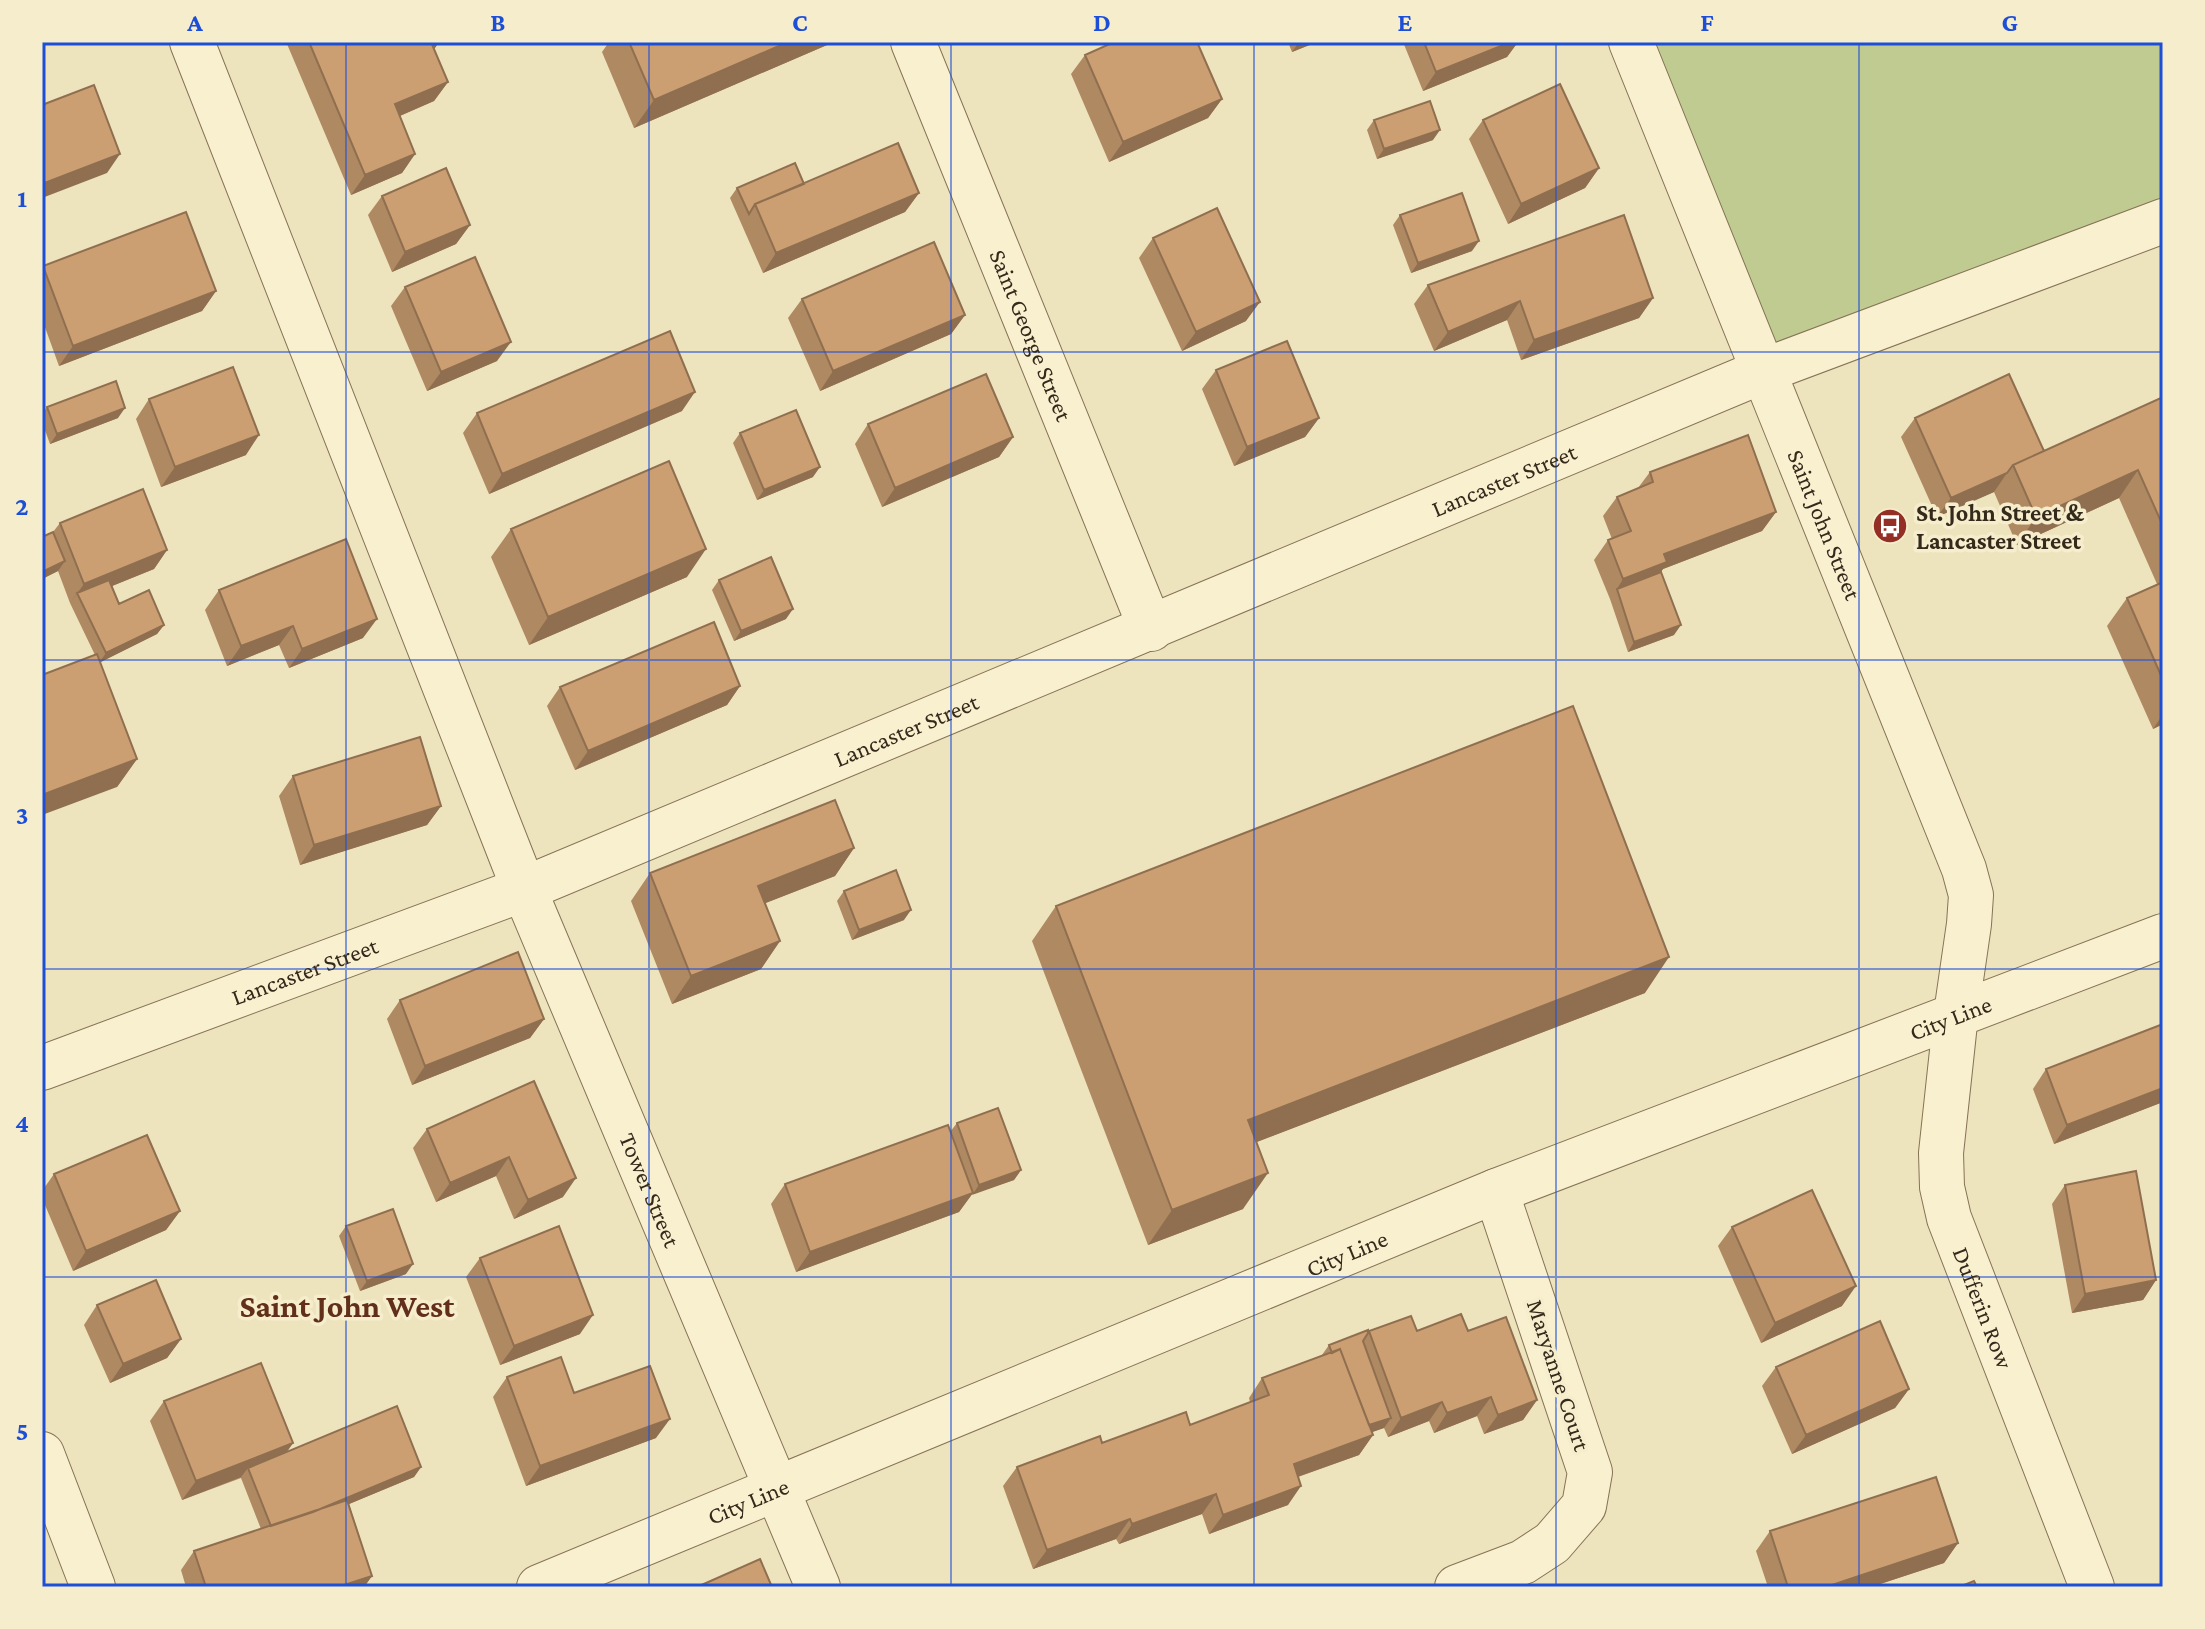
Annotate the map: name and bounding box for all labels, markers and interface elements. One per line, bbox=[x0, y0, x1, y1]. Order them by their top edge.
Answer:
text: A bbox=[186, 8, 203, 37]
text: B bbox=[490, 8, 506, 37]
text: C bbox=[792, 8, 808, 37]
text: D bbox=[1093, 8, 1111, 37]
text: E bbox=[1398, 8, 1413, 37]
text: F bbox=[1700, 8, 1714, 37]
text: G bbox=[2002, 8, 2018, 37]
text: 1 bbox=[17, 184, 27, 213]
street label: Saint George Street bbox=[985, 245, 1079, 425]
street label: Lancaster Street bbox=[1427, 437, 1581, 522]
street label: Saint John Street bbox=[1783, 445, 1868, 604]
text: 2 bbox=[15, 492, 29, 521]
place label: St. John Street & Lancaster Street bbox=[1916, 499, 2085, 554]
bus stop icon: St. John Street & Lancaster Street bbox=[1871, 507, 1909, 545]
street label: Lancaster Street bbox=[830, 687, 983, 772]
text: 3 bbox=[16, 801, 28, 830]
street label: Lancaster Street bbox=[228, 931, 382, 1010]
street label: City Line bbox=[1905, 989, 1995, 1045]
text: 4 bbox=[15, 1109, 29, 1138]
street label: Tower Street bbox=[615, 1129, 687, 1252]
street label: City Line bbox=[1302, 1224, 1391, 1282]
street label: Dufferin Row bbox=[1948, 1243, 2020, 1372]
district label: Saint John West bbox=[239, 1288, 455, 1324]
street label: Maryanne Court bbox=[1522, 1296, 1597, 1455]
text: 5 bbox=[16, 1417, 28, 1446]
street label: City Line bbox=[703, 1472, 792, 1529]

